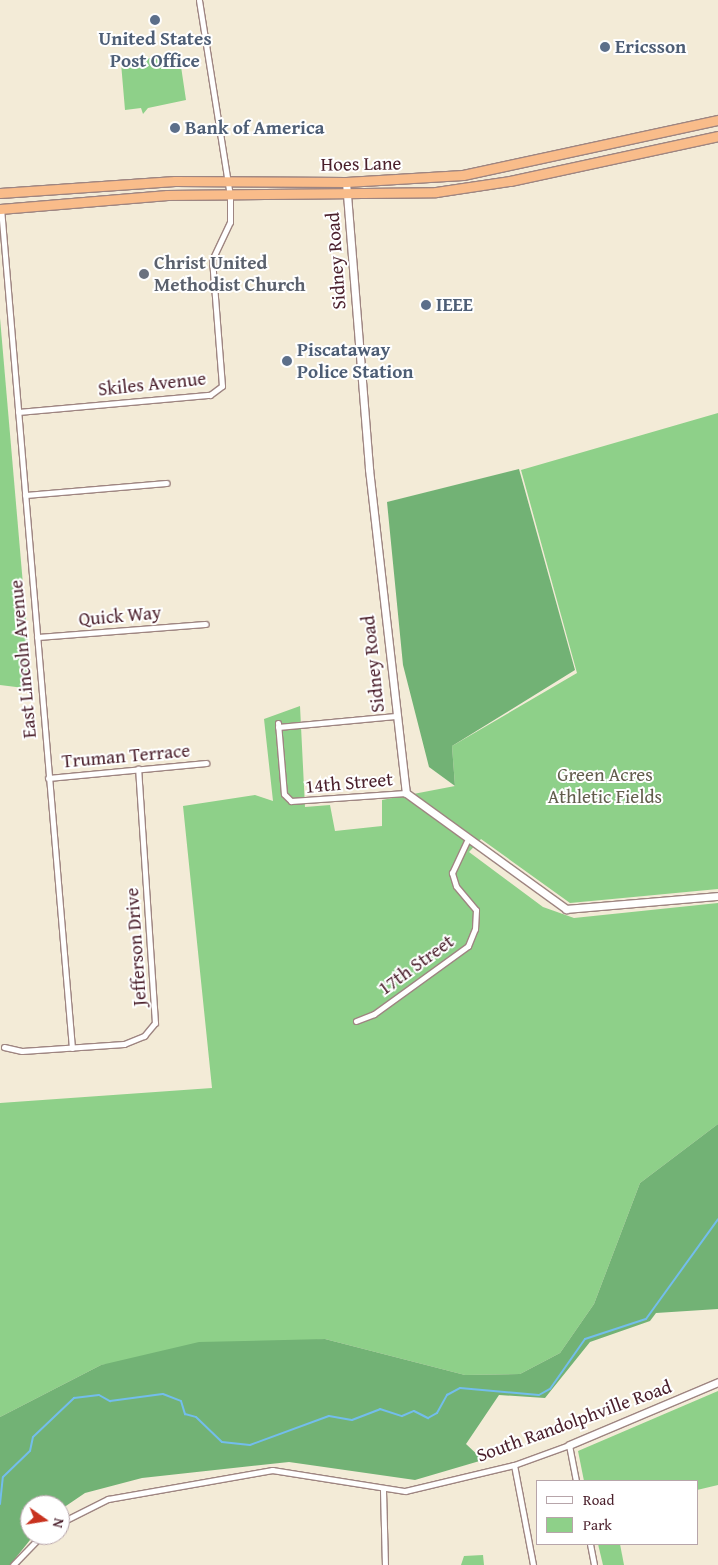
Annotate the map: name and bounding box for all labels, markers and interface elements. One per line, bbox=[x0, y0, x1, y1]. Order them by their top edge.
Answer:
marker: United States Post Office bbox=[149, 14, 161, 26]
place label: United States Post Office bbox=[98, 28, 212, 72]
place label: Ericsson bbox=[615, 36, 686, 58]
marker: Ericsson bbox=[599, 41, 611, 53]
place label: Bank of America bbox=[185, 117, 325, 139]
marker: Bank of America bbox=[169, 122, 181, 134]
street label: Hoes Lane bbox=[320, 152, 402, 176]
street label: Sidney Road bbox=[321, 211, 351, 311]
place label: Christ United Methodist Church bbox=[154, 252, 306, 296]
marker: Christ United Methodist Church bbox=[138, 268, 150, 280]
place label: IEEE bbox=[436, 294, 473, 316]
marker: IEEE bbox=[420, 299, 432, 311]
place label: Piscataway Police Station bbox=[297, 339, 414, 383]
marker: Piscataway Police Station bbox=[281, 355, 293, 367]
street label: Skiles Avenue bbox=[97, 367, 207, 401]
street label: East Lincoln Avenue bbox=[5, 579, 41, 739]
street label: Quick Way bbox=[78, 601, 162, 631]
street label: Sidney Road bbox=[357, 614, 389, 714]
street label: Truman Terrace bbox=[61, 739, 191, 773]
park label: Green Acres Athletic Fields bbox=[548, 764, 662, 808]
street label: 14th Street bbox=[304, 768, 394, 798]
street label: Jefferson Drive bbox=[120, 887, 152, 1007]
street label: 17th Street bbox=[374, 930, 458, 1000]
street label: South Randolphville Road bbox=[473, 1375, 675, 1467]
legend bbox=[536, 1480, 698, 1545]
text: Road bbox=[583, 1489, 614, 1510]
north arrow bbox=[20, 1495, 70, 1545]
text: Park bbox=[583, 1514, 612, 1535]
text: N bbox=[48, 1516, 69, 1530]

